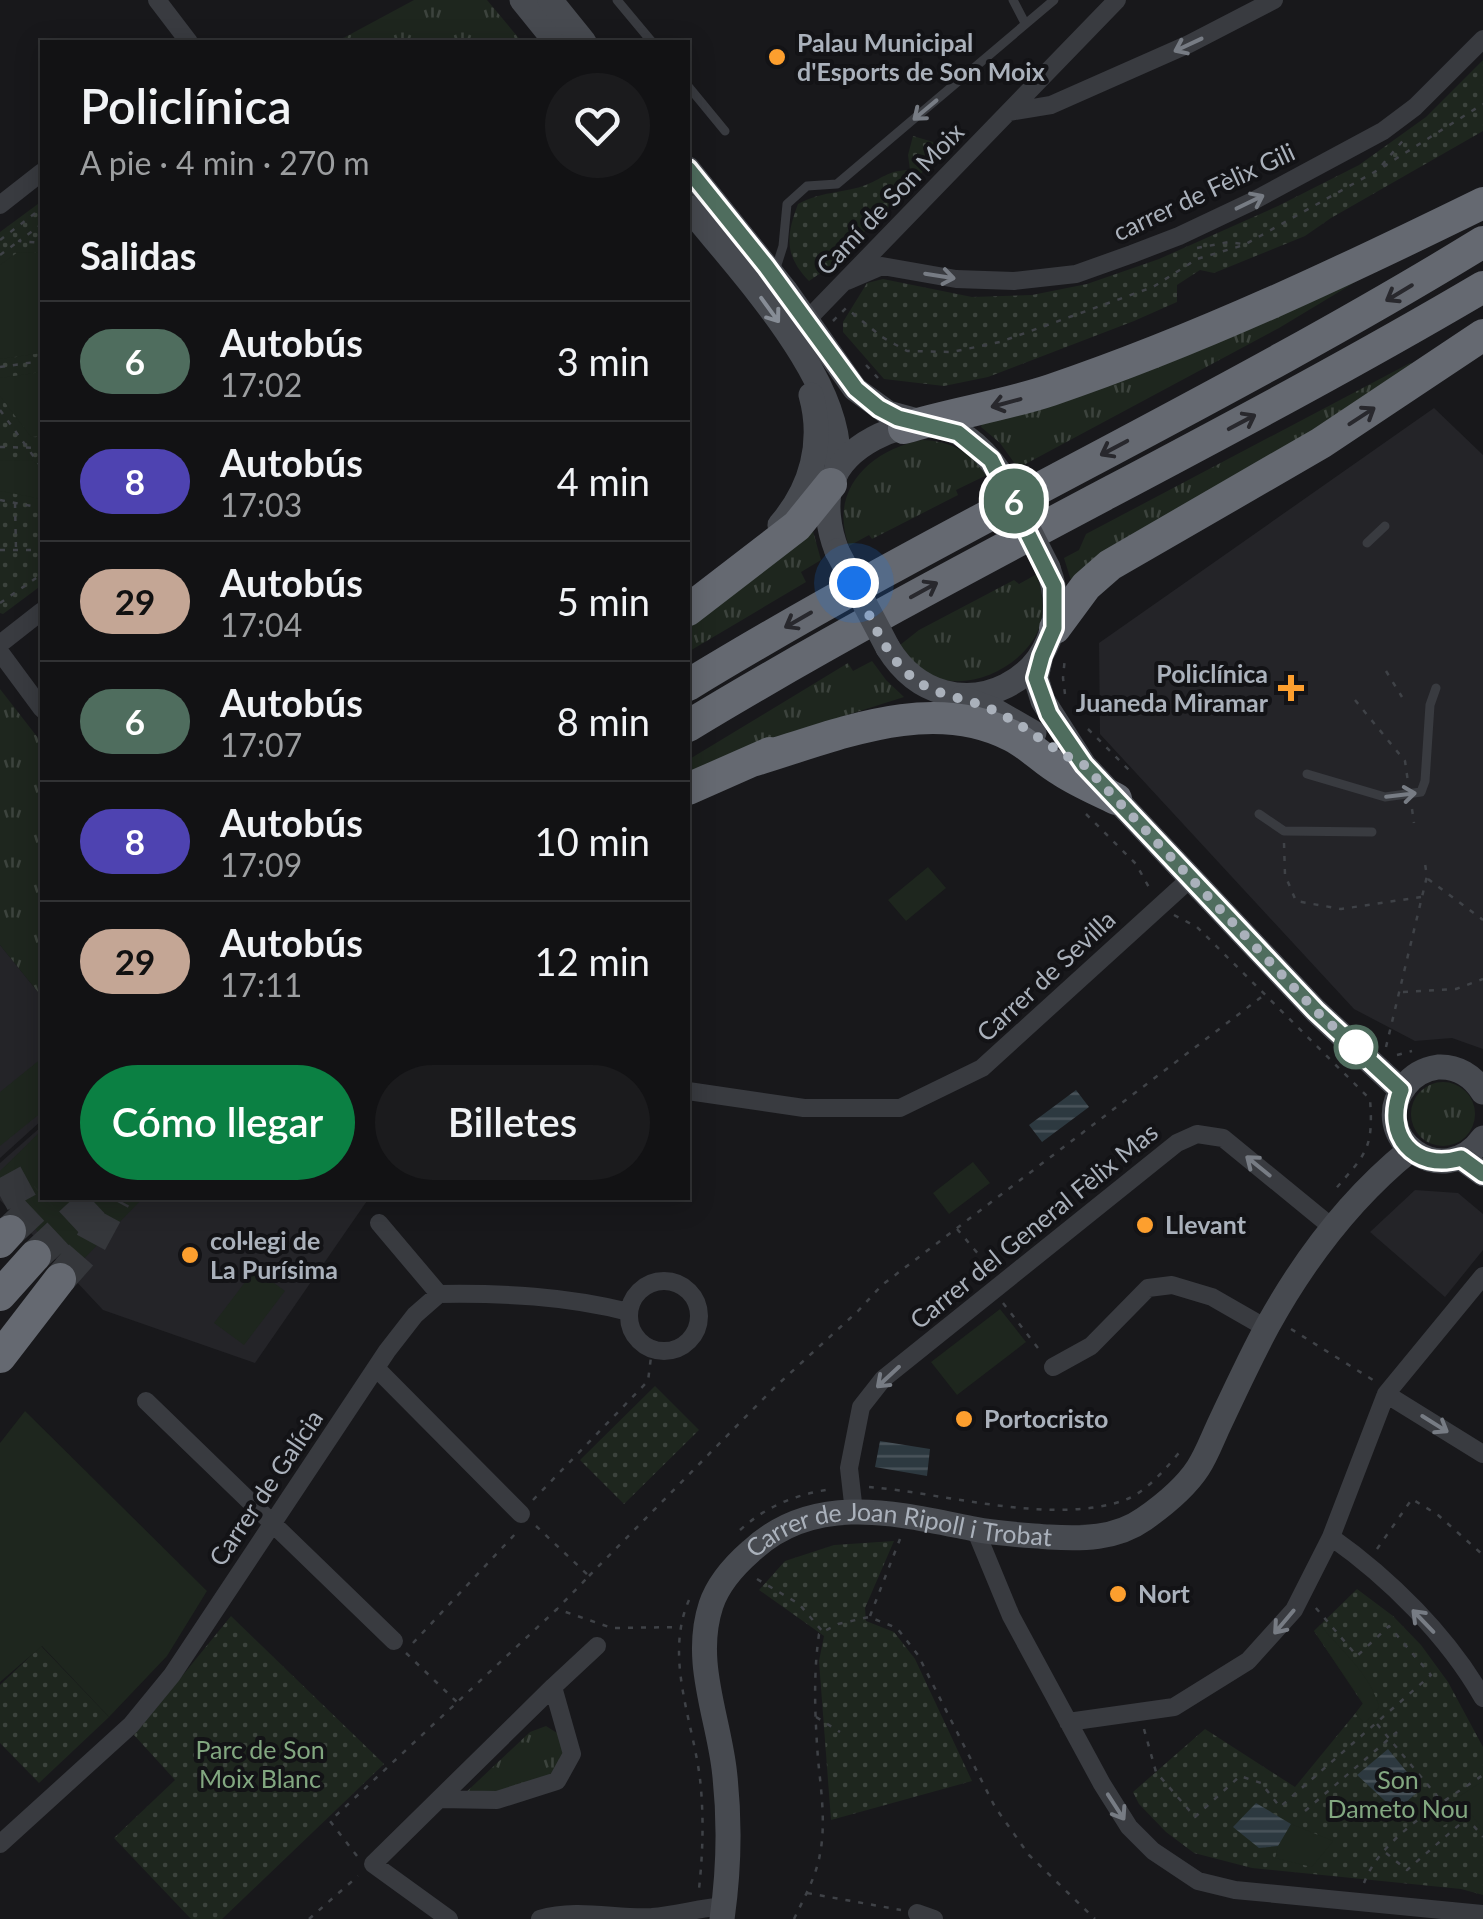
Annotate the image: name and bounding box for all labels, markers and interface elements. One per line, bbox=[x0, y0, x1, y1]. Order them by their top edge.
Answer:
place label: Palau Municipal d'Esports de Son Moix bbox=[797, 27, 1045, 86]
one-way arrow bbox=[1174, 36, 1204, 55]
marker: Palau Municipal d'Esports de Son Moix bbox=[766, 46, 788, 68]
button: heart bbox=[545, 73, 650, 178]
text: Policlínica bbox=[80, 77, 292, 134]
one-way arrow bbox=[913, 99, 938, 122]
street label: Camí de Son Moix bbox=[809, 116, 970, 280]
street label: carrer de Fèlix Gili bbox=[1108, 136, 1299, 246]
text: A pie · 4 min · 270 m bbox=[80, 143, 370, 182]
one-way arrow bbox=[1235, 192, 1264, 211]
text: Salidas bbox=[80, 232, 197, 278]
one-way arrow bbox=[924, 267, 956, 286]
one-way arrow bbox=[1385, 283, 1414, 303]
one-way arrow bbox=[760, 296, 781, 323]
text: Autobús bbox=[220, 319, 363, 365]
text: 3 min bbox=[557, 338, 650, 384]
text: 6 bbox=[125, 340, 145, 382]
text: 17:02 bbox=[220, 365, 302, 404]
one-way arrow bbox=[991, 394, 1023, 413]
one-way arrow bbox=[1347, 406, 1376, 427]
one-way arrow bbox=[1227, 411, 1256, 431]
text: Autobús bbox=[220, 439, 363, 485]
one-way arrow bbox=[1100, 439, 1130, 458]
text: 4 min bbox=[557, 458, 650, 504]
text: 8 bbox=[125, 460, 145, 502]
line badge: 6 bbox=[982, 468, 1046, 534]
text: 6 bbox=[1004, 480, 1024, 522]
text: 17:03 bbox=[220, 485, 302, 524]
your location bbox=[829, 558, 879, 608]
text: Autobús bbox=[220, 559, 363, 605]
text: 5 min bbox=[557, 578, 650, 624]
one-way arrow bbox=[908, 579, 938, 599]
text: 29 bbox=[115, 580, 155, 622]
text: 17:04 bbox=[220, 605, 302, 644]
one-way arrow bbox=[783, 610, 813, 630]
place label: Policlínica Juaneda Miramar bbox=[1076, 658, 1269, 717]
marker: Policlínica Juaneda Miramar bbox=[1278, 675, 1304, 701]
text: Autobús bbox=[220, 679, 363, 725]
text: 8 min bbox=[557, 698, 650, 744]
text: 6 bbox=[125, 700, 145, 742]
text: 17:07 bbox=[220, 725, 302, 764]
one-way arrow bbox=[1384, 785, 1417, 804]
text: Autobús bbox=[220, 799, 363, 845]
text: 10 min bbox=[535, 818, 650, 864]
text: 8 bbox=[125, 820, 145, 862]
text: 17:09 bbox=[220, 845, 302, 884]
street label: Carrer de Sevilla bbox=[970, 904, 1121, 1047]
text: Autobús bbox=[220, 919, 363, 965]
text: 12 min bbox=[535, 938, 650, 984]
text: 29 bbox=[115, 940, 155, 982]
text: 17:11 bbox=[220, 965, 302, 1004]
unlabelled marker bbox=[1335, 1026, 1377, 1068]
button: Cómo llegar bbox=[80, 1065, 355, 1180]
button: Billetes bbox=[375, 1065, 650, 1180]
street label: Carrer del General Fèlix Mas bbox=[904, 1116, 1163, 1334]
one-way arrow bbox=[1245, 1156, 1272, 1177]
place label: Llevant bbox=[1165, 1209, 1247, 1239]
marker: Llevant bbox=[1134, 1214, 1156, 1236]
place label: col·legi de La Purísima bbox=[210, 1225, 338, 1284]
marker: col·legi de La Purísima bbox=[179, 1244, 201, 1266]
one-way arrow bbox=[877, 1365, 901, 1389]
place label: Portocristo bbox=[984, 1403, 1108, 1433]
street label: Carrer de Galícia bbox=[202, 1404, 328, 1571]
marker: Portocristo bbox=[953, 1408, 975, 1430]
one-way arrow bbox=[1420, 1414, 1449, 1434]
street label: Carrer de Joan Ripoll i Trobat bbox=[739, 1496, 1053, 1563]
place label: Nort bbox=[1138, 1578, 1191, 1608]
marker: Nort bbox=[1107, 1583, 1129, 1605]
one-way arrow bbox=[1273, 1608, 1295, 1634]
one-way arrow bbox=[1411, 1610, 1435, 1634]
park label: Parc de Son Moix Blanc bbox=[195, 1734, 325, 1793]
park label: Son Dameto Nou bbox=[1327, 1764, 1469, 1823]
one-way arrow bbox=[1105, 1792, 1126, 1821]

